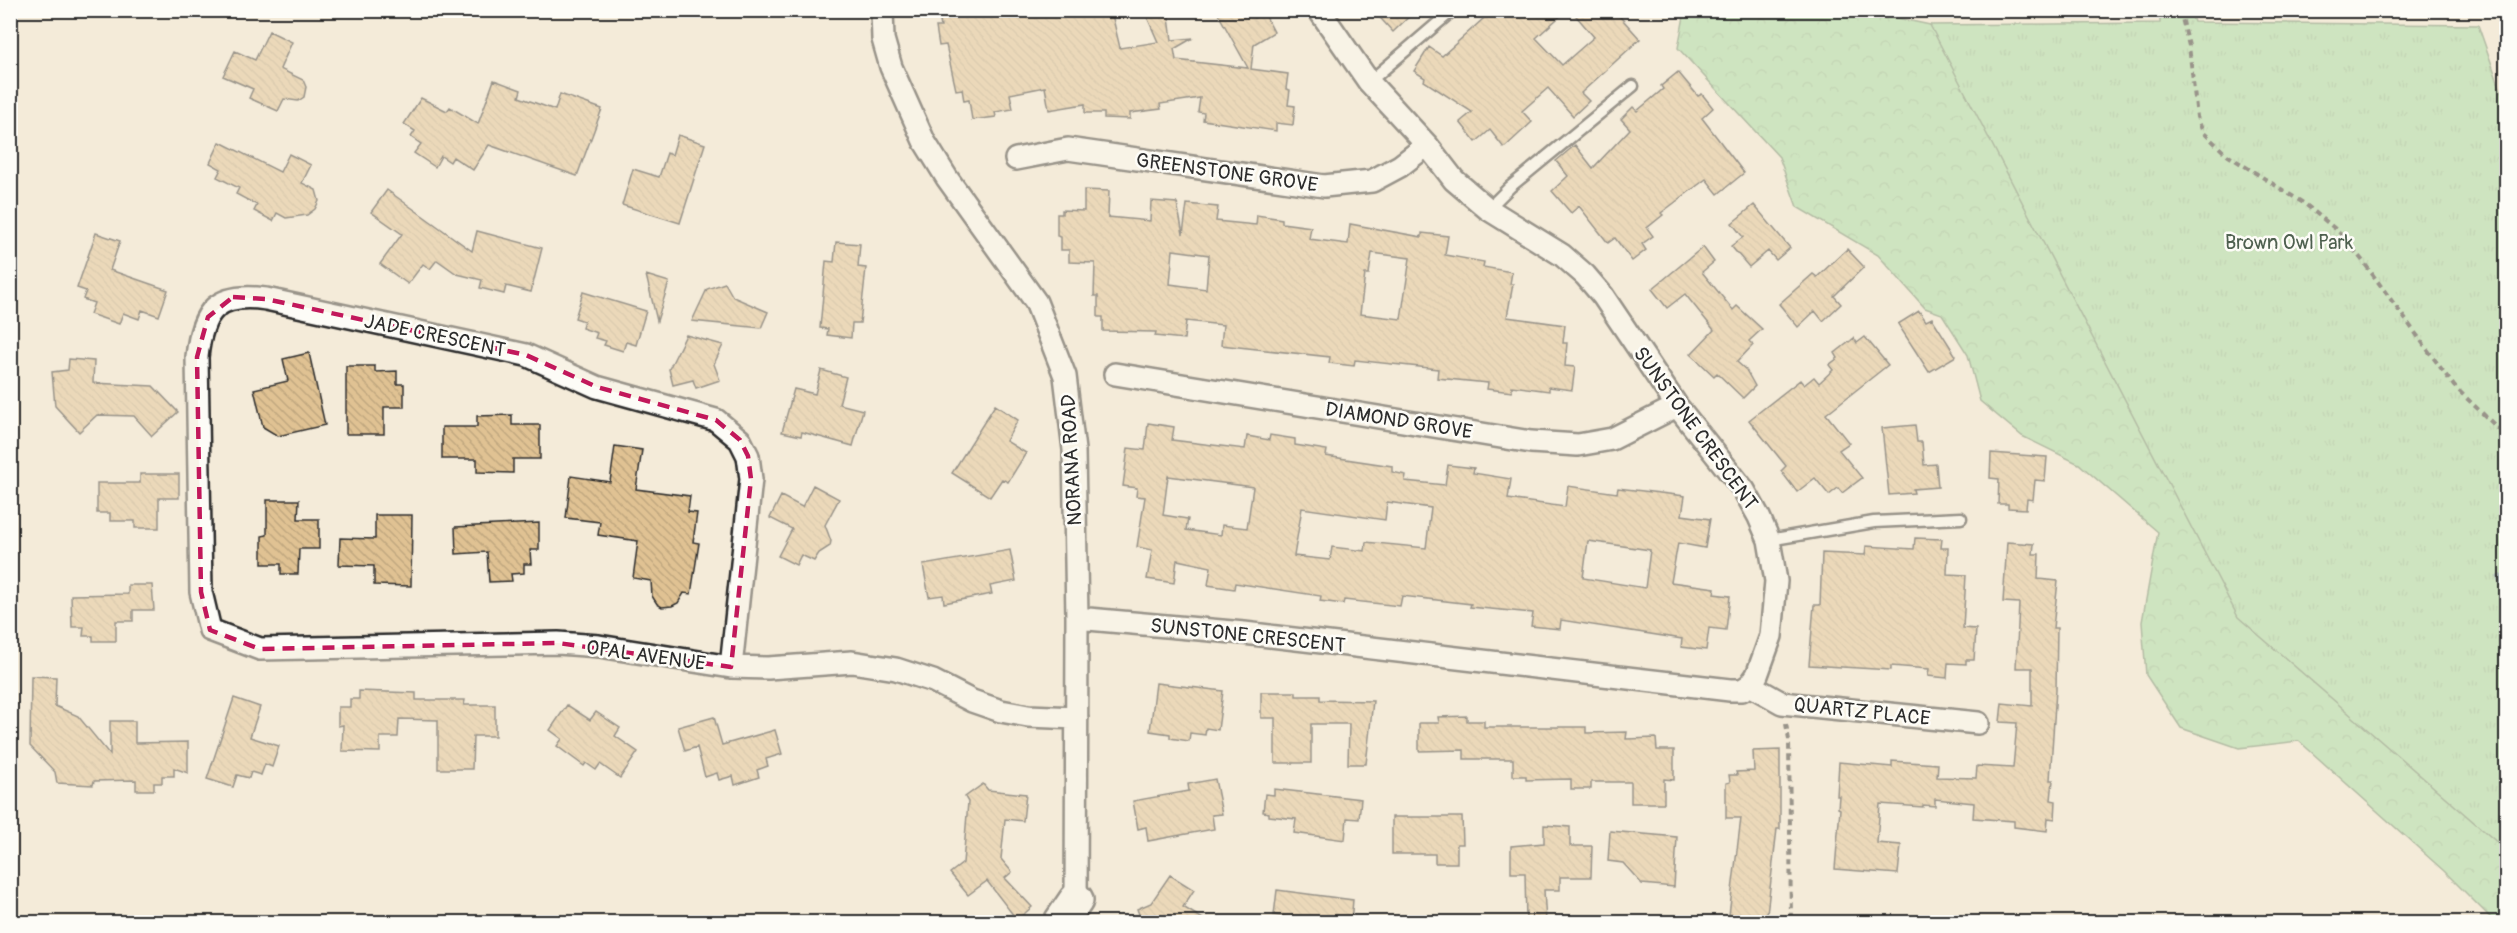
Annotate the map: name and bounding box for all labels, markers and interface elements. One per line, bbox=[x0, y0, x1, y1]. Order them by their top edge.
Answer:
street label: GREENSTONE GROVE bbox=[1134, 147, 1319, 198]
park label: Brown Owl Park bbox=[2225, 230, 2354, 255]
street label: JADE CRESCENT bbox=[362, 308, 508, 363]
street label: SUNSTONE CRESCENT bbox=[1628, 342, 1763, 515]
street label: NORANA ROAD bbox=[1056, 394, 1087, 526]
street label: DIAMOND GROVE bbox=[1324, 397, 1474, 444]
street label: SUNSTONE CRESCENT bbox=[1149, 613, 1347, 658]
street label: OPAL AVENUE bbox=[585, 635, 707, 676]
street label: QUARTZ PLACE bbox=[1792, 692, 1931, 731]

